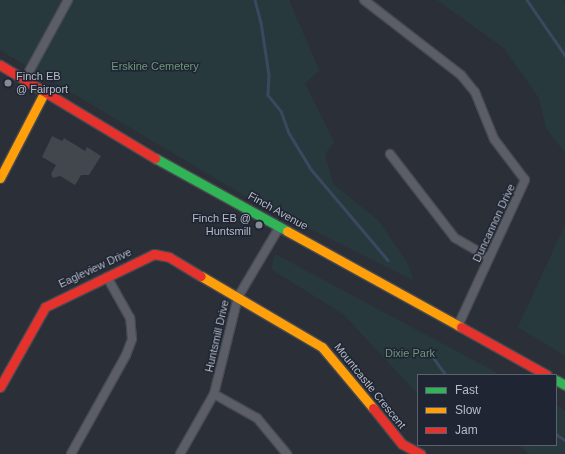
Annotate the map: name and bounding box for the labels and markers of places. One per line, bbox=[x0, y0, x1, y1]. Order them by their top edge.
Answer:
place label: Finch EB @ Fairport bbox=[16, 70, 68, 96]
marker: Finch EB @ Fairport bbox=[3, 78, 13, 88]
place label: Finch EB @ Huntsmill bbox=[192, 212, 251, 238]
marker: Finch EB @ Huntsmill bbox=[254, 220, 264, 230]

